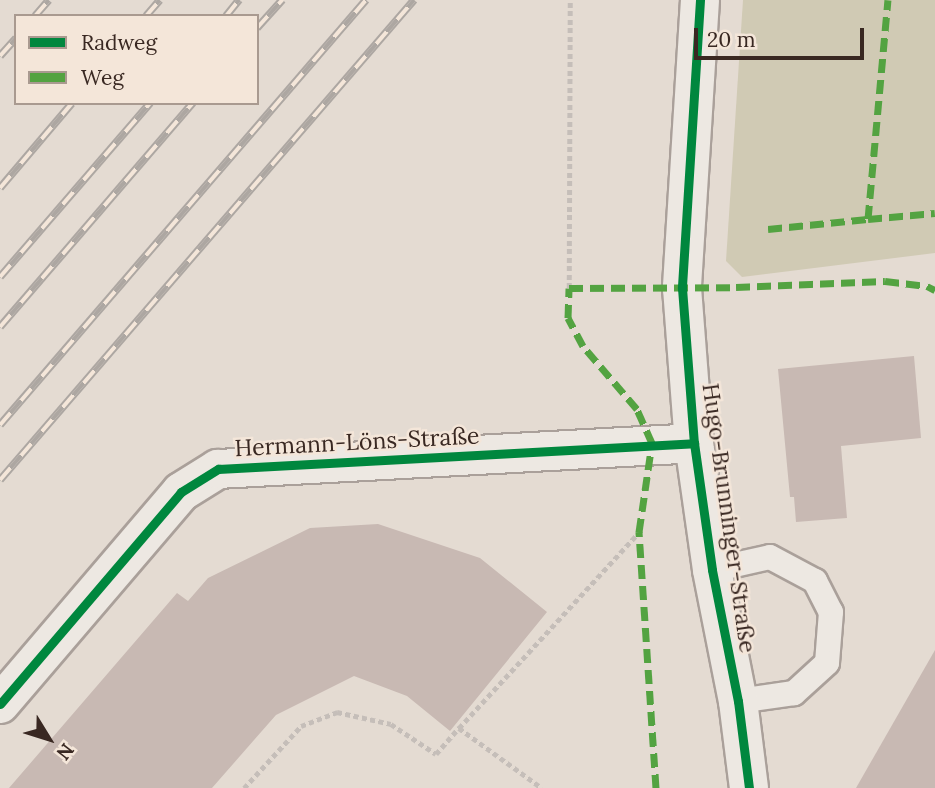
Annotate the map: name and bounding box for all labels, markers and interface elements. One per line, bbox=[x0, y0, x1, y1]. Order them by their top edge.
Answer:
legend bbox=[14, 14, 259, 105]
scale bar bbox=[697, 14, 867, 58]
text: 20 m bbox=[707, 26, 756, 53]
text: Radweg bbox=[81, 29, 157, 56]
text: Weg bbox=[81, 64, 124, 91]
street label: Hugo-Brunninger-Straße bbox=[696, 382, 762, 654]
street label: Hermann-Löns-Straße bbox=[234, 422, 480, 462]
north arrow bbox=[14, 704, 84, 774]
text: N bbox=[52, 739, 80, 765]

